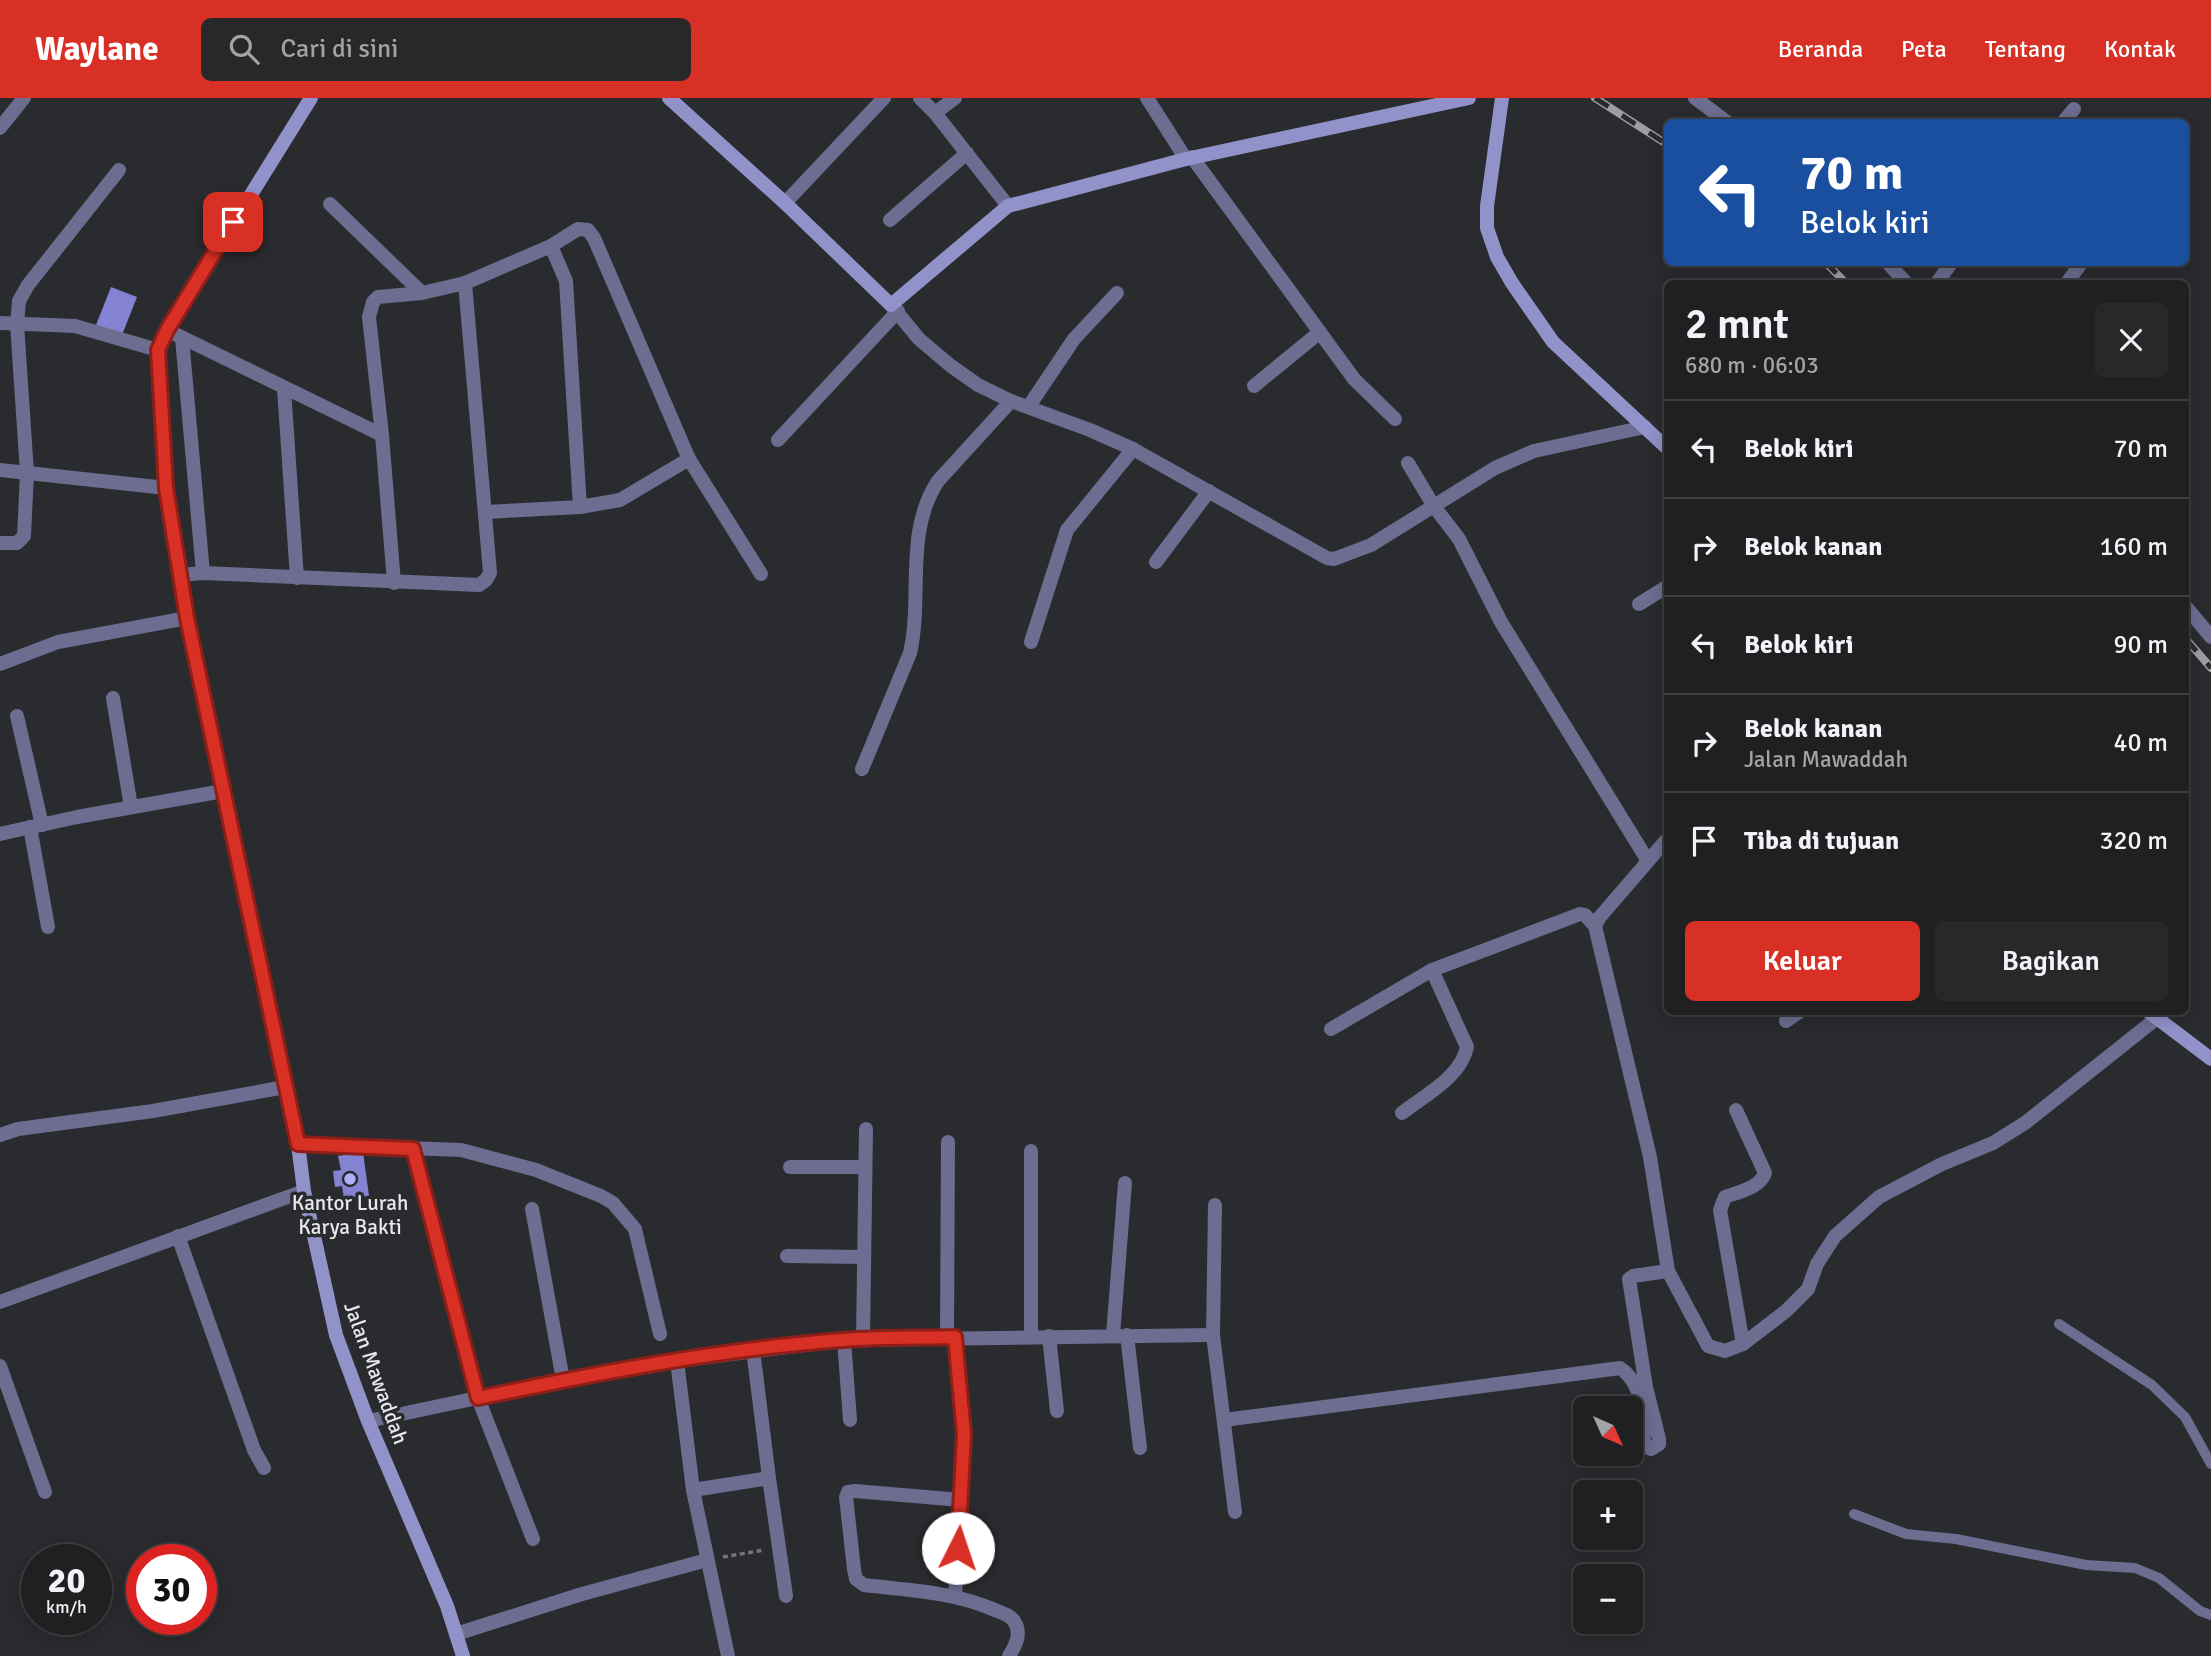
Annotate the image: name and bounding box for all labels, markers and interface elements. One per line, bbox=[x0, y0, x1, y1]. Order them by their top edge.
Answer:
search box bbox=[201, 18, 691, 81]
text: Waylane bbox=[35, 29, 159, 70]
icon: search bbox=[225, 30, 263, 68]
text: Cari di sini bbox=[281, 33, 398, 65]
text: Beranda bbox=[1778, 34, 1863, 64]
text: Peta bbox=[1901, 34, 1947, 64]
text: Tentang bbox=[1985, 34, 2066, 64]
text: Kontak bbox=[2104, 34, 2176, 64]
text: 70 m bbox=[1800, 143, 1903, 203]
icon: left bbox=[1685, 147, 1776, 238]
pin bbox=[203, 192, 263, 252]
icon: arrive bbox=[214, 203, 252, 241]
text: Belok kiri bbox=[1800, 203, 1930, 242]
text: 2 mnt bbox=[1685, 299, 1789, 350]
button: close bbox=[2094, 303, 2168, 377]
text: 680 m · 06:03 bbox=[1685, 351, 1819, 380]
icon: left bbox=[1685, 430, 1723, 468]
text: Belok kiri bbox=[1744, 433, 1853, 465]
text: 70 m bbox=[2113, 433, 2168, 465]
icon: right bbox=[1685, 528, 1723, 566]
text: Belok kanan bbox=[1744, 531, 1882, 563]
text: 160 m bbox=[2099, 531, 2168, 563]
icon: left bbox=[1685, 626, 1723, 664]
text: Belok kiri bbox=[1744, 629, 1853, 661]
text: 90 m bbox=[2113, 629, 2168, 661]
text: Belok kanan bbox=[1744, 713, 1882, 745]
icon: right bbox=[1685, 724, 1723, 762]
text: 40 m bbox=[2113, 727, 2168, 759]
text: Jalan Mawaddah bbox=[1744, 745, 1908, 774]
icon: arrive bbox=[1685, 822, 1723, 860]
text: Tiba di tujuan bbox=[1744, 825, 1899, 857]
text: 320 m bbox=[2099, 825, 2168, 857]
button: Keluar bbox=[1685, 921, 1920, 1001]
button: Bagikan bbox=[1934, 921, 2168, 1001]
marker: Kantor Lurah Karya Bakti bbox=[342, 1171, 358, 1187]
place label: Kantor Lurah Karya Bakti bbox=[292, 1190, 408, 1240]
street label: Jalan Mawaddah bbox=[338, 1298, 414, 1448]
north arrow bbox=[1573, 1396, 1643, 1466]
map controls bbox=[1573, 1396, 1643, 1634]
button: + bbox=[1573, 1480, 1643, 1550]
position arrow bbox=[921, 1511, 995, 1585]
speed limit sign: 30 bbox=[126, 1544, 217, 1635]
text: 20 bbox=[48, 1559, 85, 1602]
button: − bbox=[1573, 1564, 1643, 1634]
text: km/h bbox=[46, 1596, 87, 1618]

